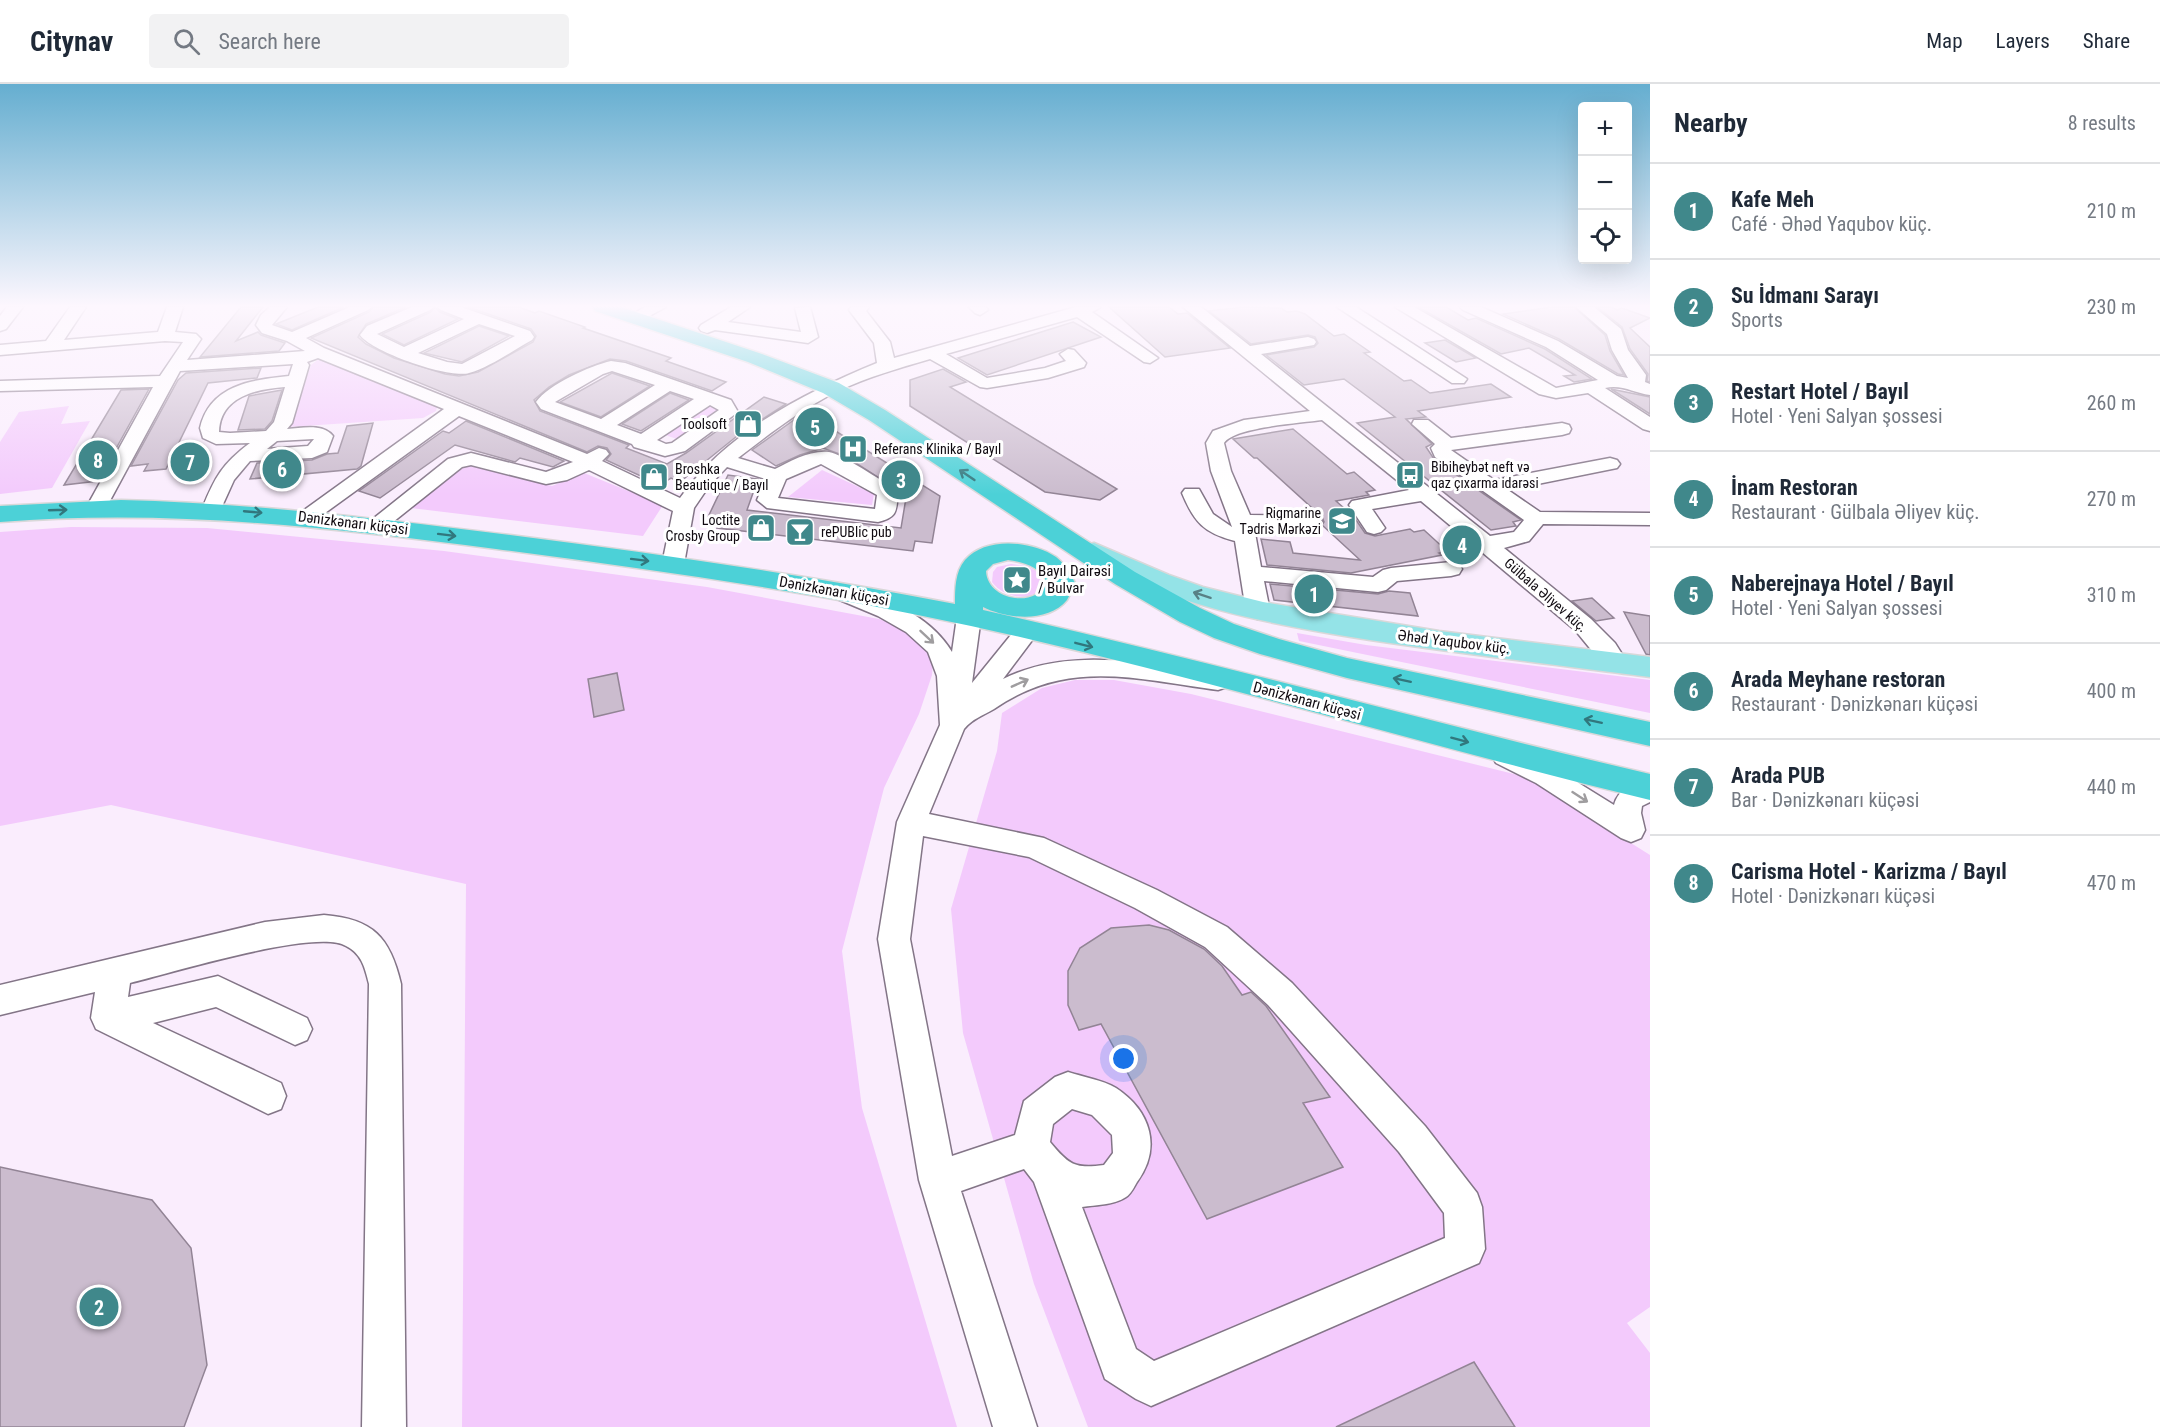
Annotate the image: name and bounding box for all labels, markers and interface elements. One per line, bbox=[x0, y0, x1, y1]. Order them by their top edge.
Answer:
search box bbox=[149, 14, 569, 68]
text: Citynav bbox=[30, 25, 113, 58]
icon: search bbox=[170, 25, 203, 58]
text: Search here bbox=[218, 29, 321, 54]
text: Map bbox=[1926, 29, 1963, 53]
text: Layers bbox=[1996, 29, 2050, 53]
text: Share bbox=[2083, 29, 2130, 53]
map controls bbox=[1578, 102, 1632, 264]
button: + bbox=[1578, 102, 1632, 156]
text: Nearby bbox=[1674, 108, 1748, 138]
text: 8 results bbox=[2068, 111, 2136, 135]
button: − bbox=[1578, 156, 1632, 210]
text: Kafe Meh bbox=[1731, 187, 1814, 212]
text: 1 bbox=[1688, 199, 1699, 223]
text: 210 m bbox=[2087, 199, 2136, 223]
button: locate bbox=[1578, 210, 1632, 264]
text: Café · Əhəd Yaqubov küç. bbox=[1731, 212, 1932, 236]
text: Su İdmanı Sarayı bbox=[1731, 283, 1879, 308]
text: 2 bbox=[1688, 295, 1699, 319]
text: 230 m bbox=[2087, 295, 2136, 319]
text: Sports bbox=[1731, 308, 1783, 332]
text: Restart Hotel / Bayıl bbox=[1731, 379, 1909, 404]
text: 3 bbox=[1688, 391, 1699, 415]
text: 260 m bbox=[2087, 391, 2136, 415]
pin: 5 bbox=[796, 404, 834, 450]
text: Hotel · Yeni Salyan şossesi bbox=[1731, 404, 1943, 428]
shop icon: Toolsoft bbox=[732, 408, 764, 440]
place label: Toolsoft bbox=[681, 416, 727, 432]
hospital icon: Referans Klinika / Bayıl bbox=[837, 433, 869, 465]
pin: 8 bbox=[78, 438, 118, 482]
pin: 7 bbox=[170, 440, 210, 484]
place label: Referans Klinika / Bayıl bbox=[874, 441, 1001, 457]
pin: 6 bbox=[262, 446, 302, 492]
pin: 3 bbox=[882, 458, 920, 502]
bus stop icon: Bibiheybət neft və qaz çıxarma idarəsi bbox=[1394, 459, 1426, 491]
place label: Bibiheybət neft və qaz çıxarma idarəsi bbox=[1431, 459, 1539, 491]
shop icon: Broshka Beautique / Bayıl bbox=[638, 461, 670, 493]
place label: Broshka Beautique / Bayıl bbox=[675, 461, 769, 493]
one-way arrow bbox=[959, 468, 976, 480]
text: İnam Restoran bbox=[1731, 475, 1858, 500]
text: 4 bbox=[1688, 487, 1699, 511]
text: 270 m bbox=[2087, 487, 2136, 511]
text: Restaurant · Gülbala Əliyev küç. bbox=[1731, 500, 1979, 524]
one-way arrow bbox=[48, 504, 68, 515]
place label: Rigmarine Tədris Mərkəzi bbox=[1240, 505, 1321, 537]
school or university icon: Rigmarine Tədris Mərkəzi bbox=[1326, 505, 1358, 537]
one-way arrow bbox=[243, 507, 263, 518]
street label: Dənizkənarı küçəsi bbox=[297, 507, 409, 539]
place label: Loctite Crosby Group bbox=[666, 512, 740, 544]
shop icon: Loctite Crosby Group bbox=[745, 512, 777, 544]
bar icon: rePUBlic pub bbox=[784, 516, 816, 548]
pin: 4 bbox=[1442, 522, 1482, 568]
place label: rePUBlic pub bbox=[821, 524, 892, 540]
one-way arrow bbox=[436, 530, 456, 541]
one-way arrow bbox=[630, 555, 650, 566]
street label: Gülbala Əliyev küç. bbox=[1501, 555, 1591, 635]
place label: Bayıl Dairəsi / Bulvar bbox=[1038, 562, 1111, 597]
place icon: Bayıl Dairəsi / Bulvar bbox=[1001, 564, 1033, 596]
text: Naberejnaya Hotel / Bayıl bbox=[1731, 571, 1954, 596]
pin: 1 bbox=[1294, 572, 1334, 616]
street label: Dənizkənarı küçəsi bbox=[778, 573, 890, 609]
text: 5 bbox=[1688, 583, 1699, 607]
text: 310 m bbox=[2087, 583, 2136, 607]
one-way arrow bbox=[1193, 589, 1212, 600]
text: Hotel · Yeni Salyan şossesi bbox=[1731, 596, 1943, 620]
street label: Əhəd Yaqubov küç. bbox=[1397, 626, 1511, 658]
one-way arrow bbox=[919, 630, 934, 645]
one-way arrow bbox=[1074, 639, 1093, 651]
text: Arada Meyhane restoran bbox=[1731, 667, 1945, 692]
one-way arrow bbox=[1393, 674, 1413, 685]
one-way arrow bbox=[1010, 676, 1028, 688]
street label: Dənizkənarı küçəsi bbox=[1251, 678, 1363, 724]
text: 6 bbox=[1688, 679, 1699, 703]
text: 400 m bbox=[2087, 679, 2136, 703]
text: Restaurant · Dənizkənarı küçəsi bbox=[1731, 692, 1978, 716]
one-way arrow bbox=[1584, 715, 1603, 726]
one-way arrow bbox=[1451, 735, 1470, 747]
text: Arada PUB bbox=[1731, 763, 1825, 788]
text: 7 bbox=[1688, 775, 1699, 799]
text: 440 m bbox=[2087, 775, 2136, 799]
text: Bar · Dənizkənarı küçəsi bbox=[1731, 788, 1919, 812]
one-way arrow bbox=[1571, 791, 1588, 803]
text: Carisma Hotel - Karizma / Bayıl bbox=[1731, 859, 2007, 884]
text: 8 bbox=[1688, 871, 1699, 895]
text: 470 m bbox=[2087, 871, 2136, 895]
text: Hotel · Dənizkənarı küçəsi bbox=[1731, 884, 1935, 908]
your location bbox=[1109, 1044, 1138, 1073]
pin: 2 bbox=[80, 1284, 118, 1330]

